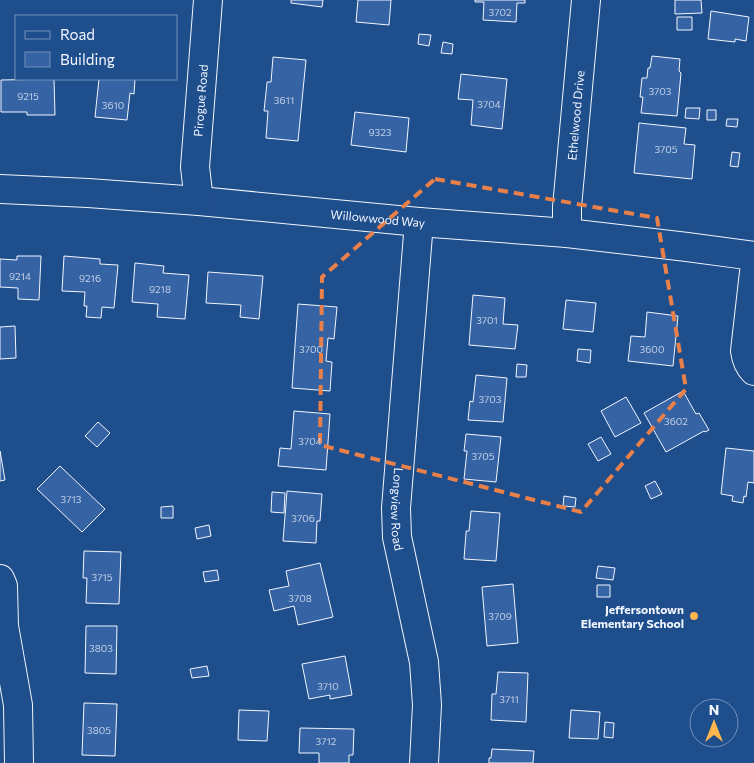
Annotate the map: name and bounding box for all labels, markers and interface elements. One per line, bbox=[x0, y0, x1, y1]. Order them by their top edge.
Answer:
house number: 3702 bbox=[489, 6, 512, 18]
legend bbox=[15, 15, 178, 80]
text: Road bbox=[60, 25, 95, 43]
text: Building bbox=[60, 50, 115, 68]
street label: Pirogue Road bbox=[190, 64, 210, 137]
street label: Ethelwood Drive bbox=[564, 70, 587, 161]
house number: 3703 bbox=[648, 85, 672, 97]
house number: 9215 bbox=[17, 90, 39, 102]
house number: 3611 bbox=[274, 94, 294, 106]
house number: 3704 bbox=[477, 98, 501, 110]
house number: 3610 bbox=[102, 99, 124, 111]
house number: 9323 bbox=[369, 126, 392, 138]
house number: 3705 bbox=[654, 143, 678, 155]
street label: Willowwood Way bbox=[330, 207, 426, 229]
house number: 9214 bbox=[9, 270, 31, 282]
house number: 9216 bbox=[79, 272, 101, 284]
house number: 9218 bbox=[149, 283, 171, 295]
house number: 3701 bbox=[476, 314, 498, 326]
house number: 3700 bbox=[299, 343, 323, 355]
house number: 3600 bbox=[640, 343, 664, 355]
house number: 3703 bbox=[478, 393, 502, 405]
house number: 3602 bbox=[664, 415, 688, 427]
house number: 3704 bbox=[298, 435, 322, 447]
house number: 3705 bbox=[471, 450, 495, 462]
street label: Longview Road bbox=[389, 467, 407, 552]
house number: 3713 bbox=[61, 493, 82, 505]
house number: 3706 bbox=[291, 512, 315, 524]
house number: 3715 bbox=[92, 571, 113, 583]
house number: 3708 bbox=[288, 592, 312, 604]
place label: Jeffersontown Elementary School bbox=[581, 602, 684, 630]
house number: 3709 bbox=[488, 610, 512, 622]
marker: Jeffersontown Elementary School bbox=[688, 610, 700, 622]
house number: 3803 bbox=[89, 642, 113, 654]
house number: 3710 bbox=[317, 680, 339, 692]
house number: 3711 bbox=[499, 693, 519, 705]
north arrow bbox=[689, 698, 739, 748]
text: N bbox=[709, 701, 719, 718]
house number: 3805 bbox=[87, 724, 111, 736]
house number: 3712 bbox=[316, 735, 337, 747]

